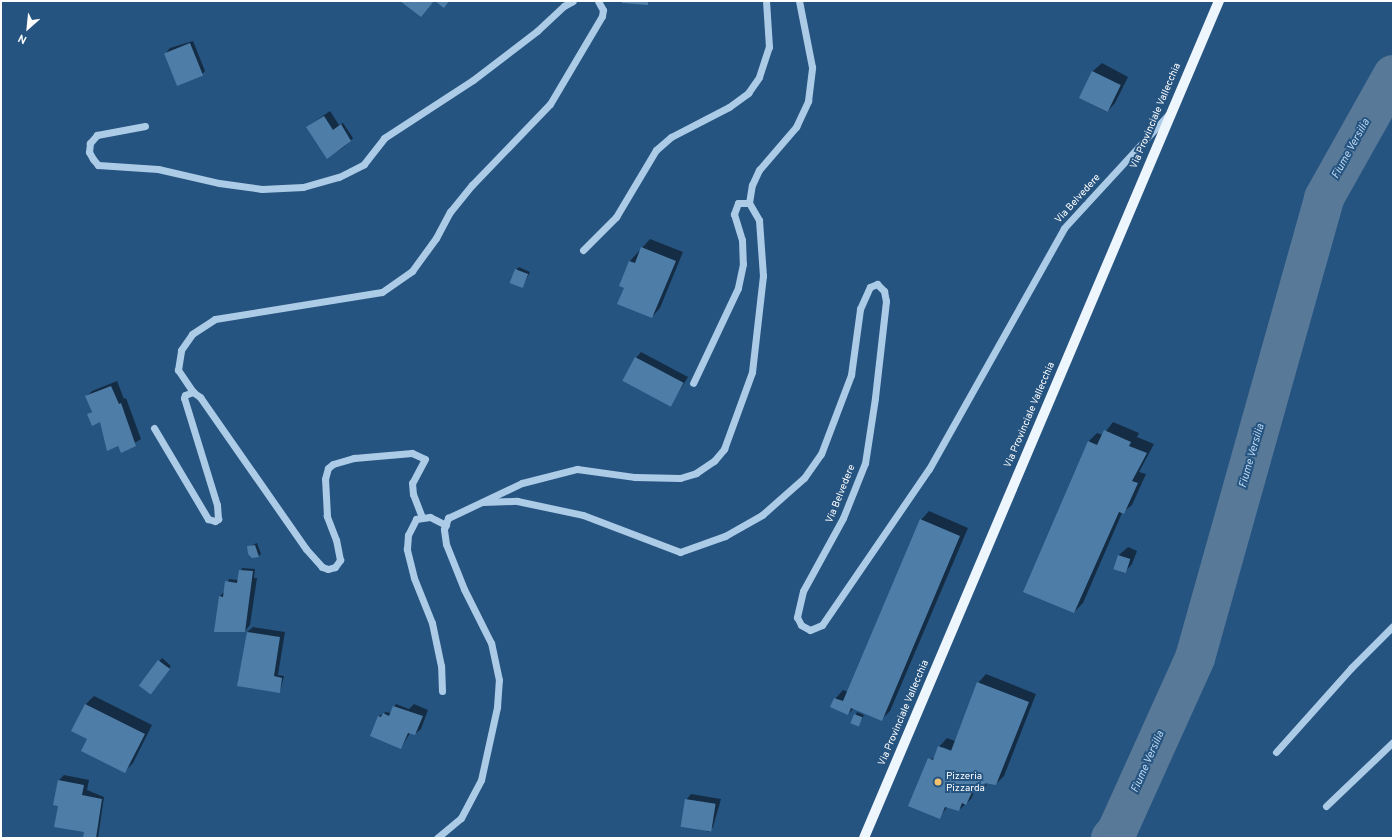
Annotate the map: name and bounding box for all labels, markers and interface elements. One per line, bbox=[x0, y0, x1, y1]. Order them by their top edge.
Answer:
north arrow bbox=[8, 8, 48, 48]
text: N bbox=[16, 31, 29, 47]
street label: Via Provinciale Vallecchia bbox=[1128, 61, 1184, 171]
water label: Fiume Versilia bbox=[1329, 117, 1373, 181]
street label: Via Belvedere bbox=[1053, 172, 1103, 226]
street label: Via Provinciale Vallecchia bbox=[1002, 360, 1058, 470]
water label: Fiume Versilia bbox=[1236, 422, 1268, 490]
street label: Via Belvedere bbox=[824, 463, 858, 525]
street label: Via Provinciale Vallecchia bbox=[876, 658, 932, 768]
water label: Fiume Versilia bbox=[1128, 729, 1168, 795]
place label: Pizzeria Pizzarda bbox=[946, 770, 985, 794]
marker: Pizzeria Pizzarda bbox=[933, 777, 943, 787]

